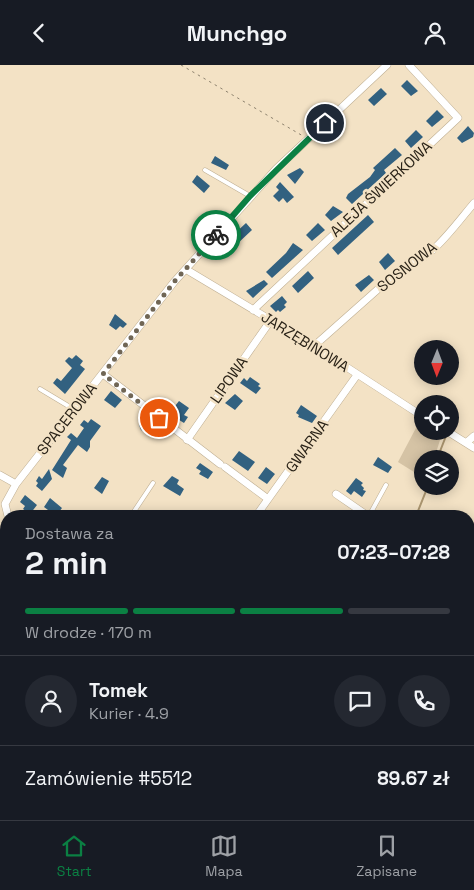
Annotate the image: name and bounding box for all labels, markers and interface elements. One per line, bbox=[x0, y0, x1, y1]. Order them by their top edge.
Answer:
icon: back bbox=[25, 19, 53, 47]
text: Munchgo bbox=[187, 19, 287, 47]
icon: person bbox=[421, 19, 449, 47]
pin bbox=[304, 102, 346, 144]
icon: home bbox=[311, 109, 339, 137]
street label: ALEJA ŚWIERKOWA bbox=[326, 136, 436, 241]
courier bbox=[191, 210, 241, 260]
icon: bike bbox=[202, 221, 230, 249]
street label: SOSNOWA bbox=[373, 237, 441, 296]
street label: JARZĘBINOWA bbox=[258, 307, 353, 376]
north arrow bbox=[414, 340, 459, 385]
map controls bbox=[414, 340, 459, 495]
street label: LIPOWA bbox=[206, 352, 252, 407]
street label: SPACEROWA bbox=[33, 378, 101, 459]
button: locate bbox=[414, 395, 459, 440]
pin bbox=[138, 397, 180, 439]
icon: bag bbox=[145, 404, 173, 432]
street label: GWARNA bbox=[281, 415, 333, 476]
button: layers bbox=[414, 450, 459, 495]
text: Dostawa za bbox=[25, 523, 114, 544]
text: 07:23–07:28 bbox=[337, 540, 450, 565]
text: 2 min bbox=[25, 543, 108, 583]
text: W drodze · 170 m bbox=[25, 622, 152, 643]
button: person bbox=[25, 675, 77, 727]
button: chat bbox=[334, 675, 386, 727]
button: phone bbox=[398, 675, 450, 727]
text: Tomek bbox=[89, 678, 148, 703]
text: Kurier · 4.9 bbox=[89, 703, 169, 724]
text: Zamówienie #5512 bbox=[25, 766, 192, 791]
text: 89.67 zł bbox=[377, 766, 450, 791]
tab: Start bbox=[57, 832, 92, 880]
tab: Mapa bbox=[205, 832, 243, 880]
tab: Zapisane bbox=[356, 832, 417, 880]

